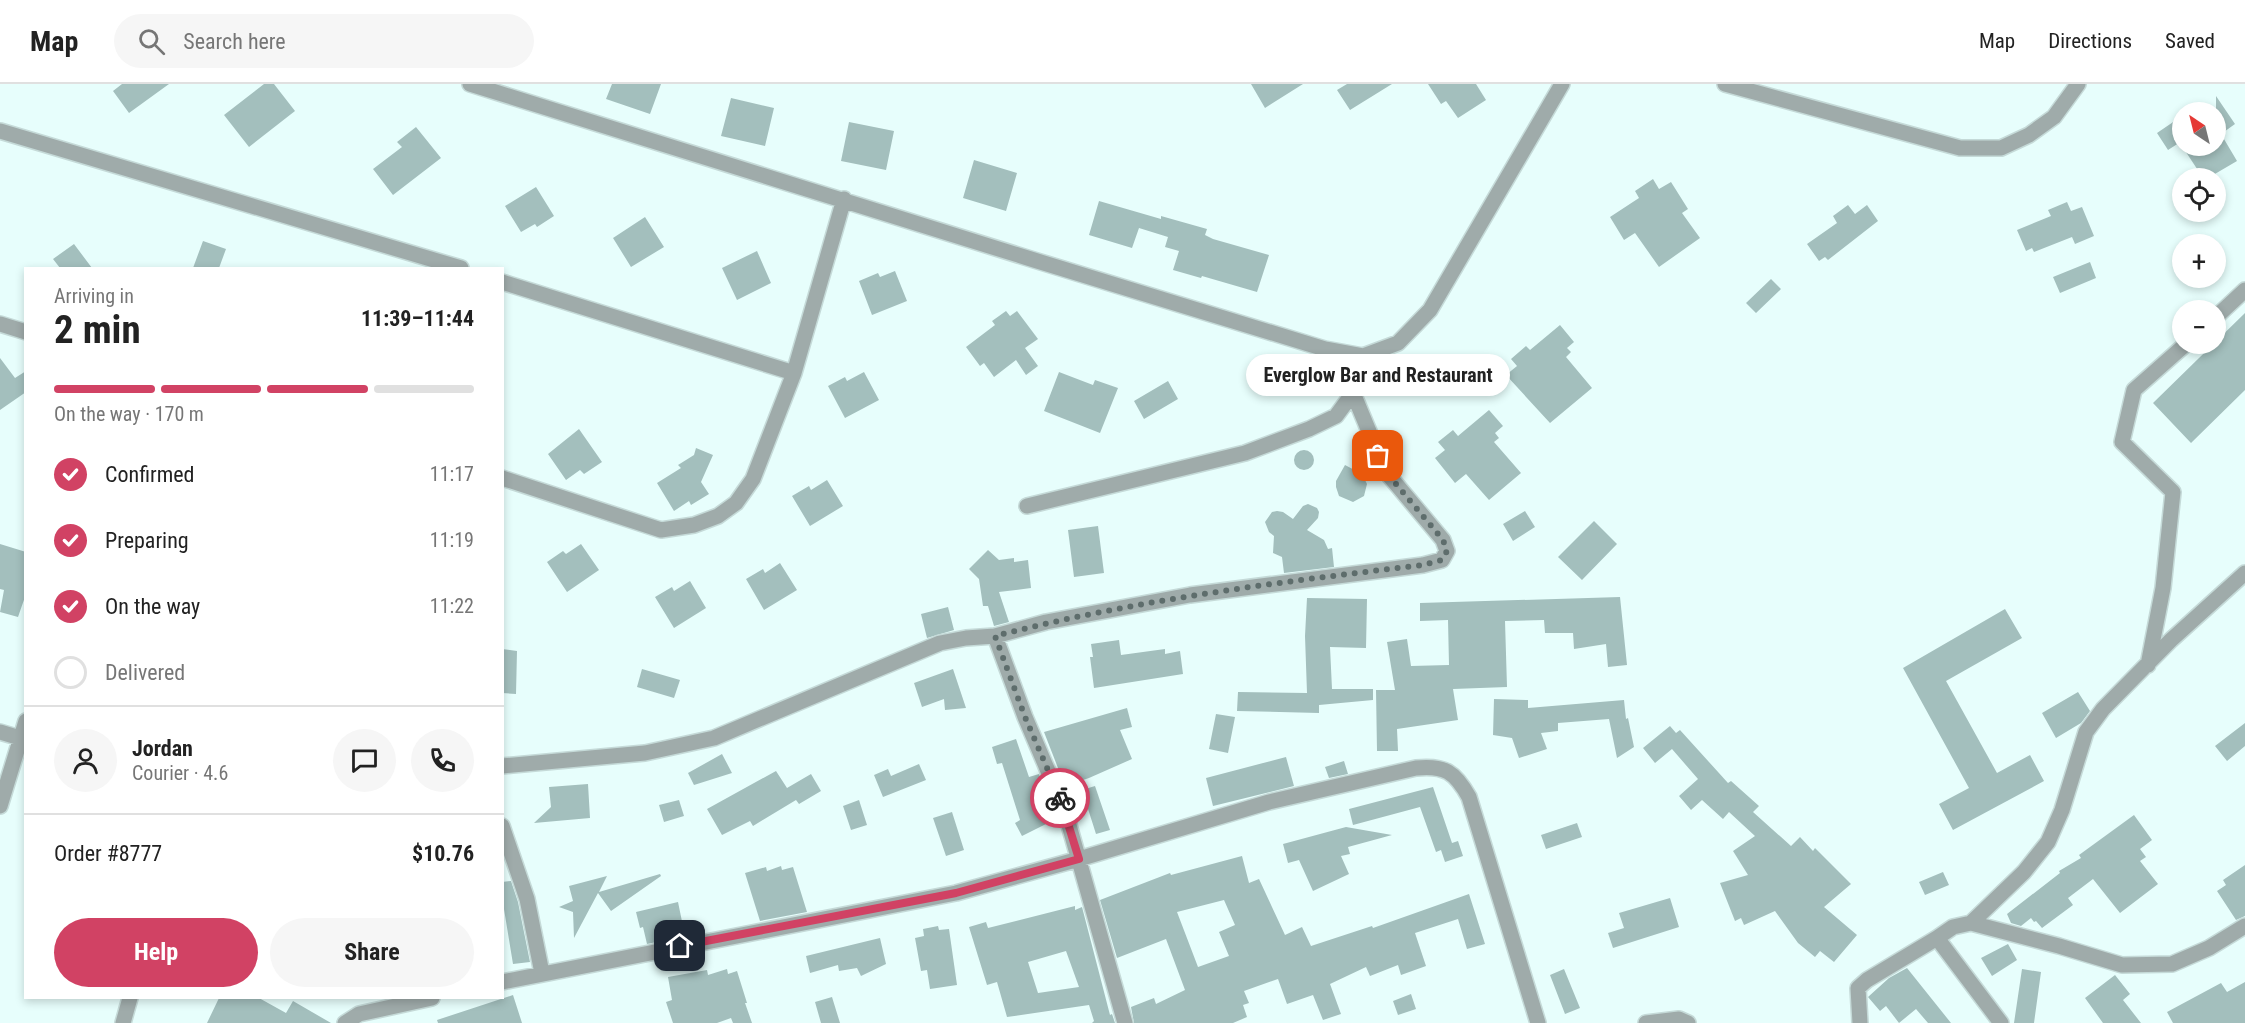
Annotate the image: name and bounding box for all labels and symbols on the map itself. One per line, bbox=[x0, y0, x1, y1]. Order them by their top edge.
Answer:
north arrow bbox=[2172, 102, 2226, 156]
callout: Everglow Bar and Restaurant bbox=[1246, 354, 1510, 396]
pin bbox=[1352, 430, 1403, 481]
courier bbox=[1030, 768, 1090, 828]
pin bbox=[654, 920, 705, 971]

